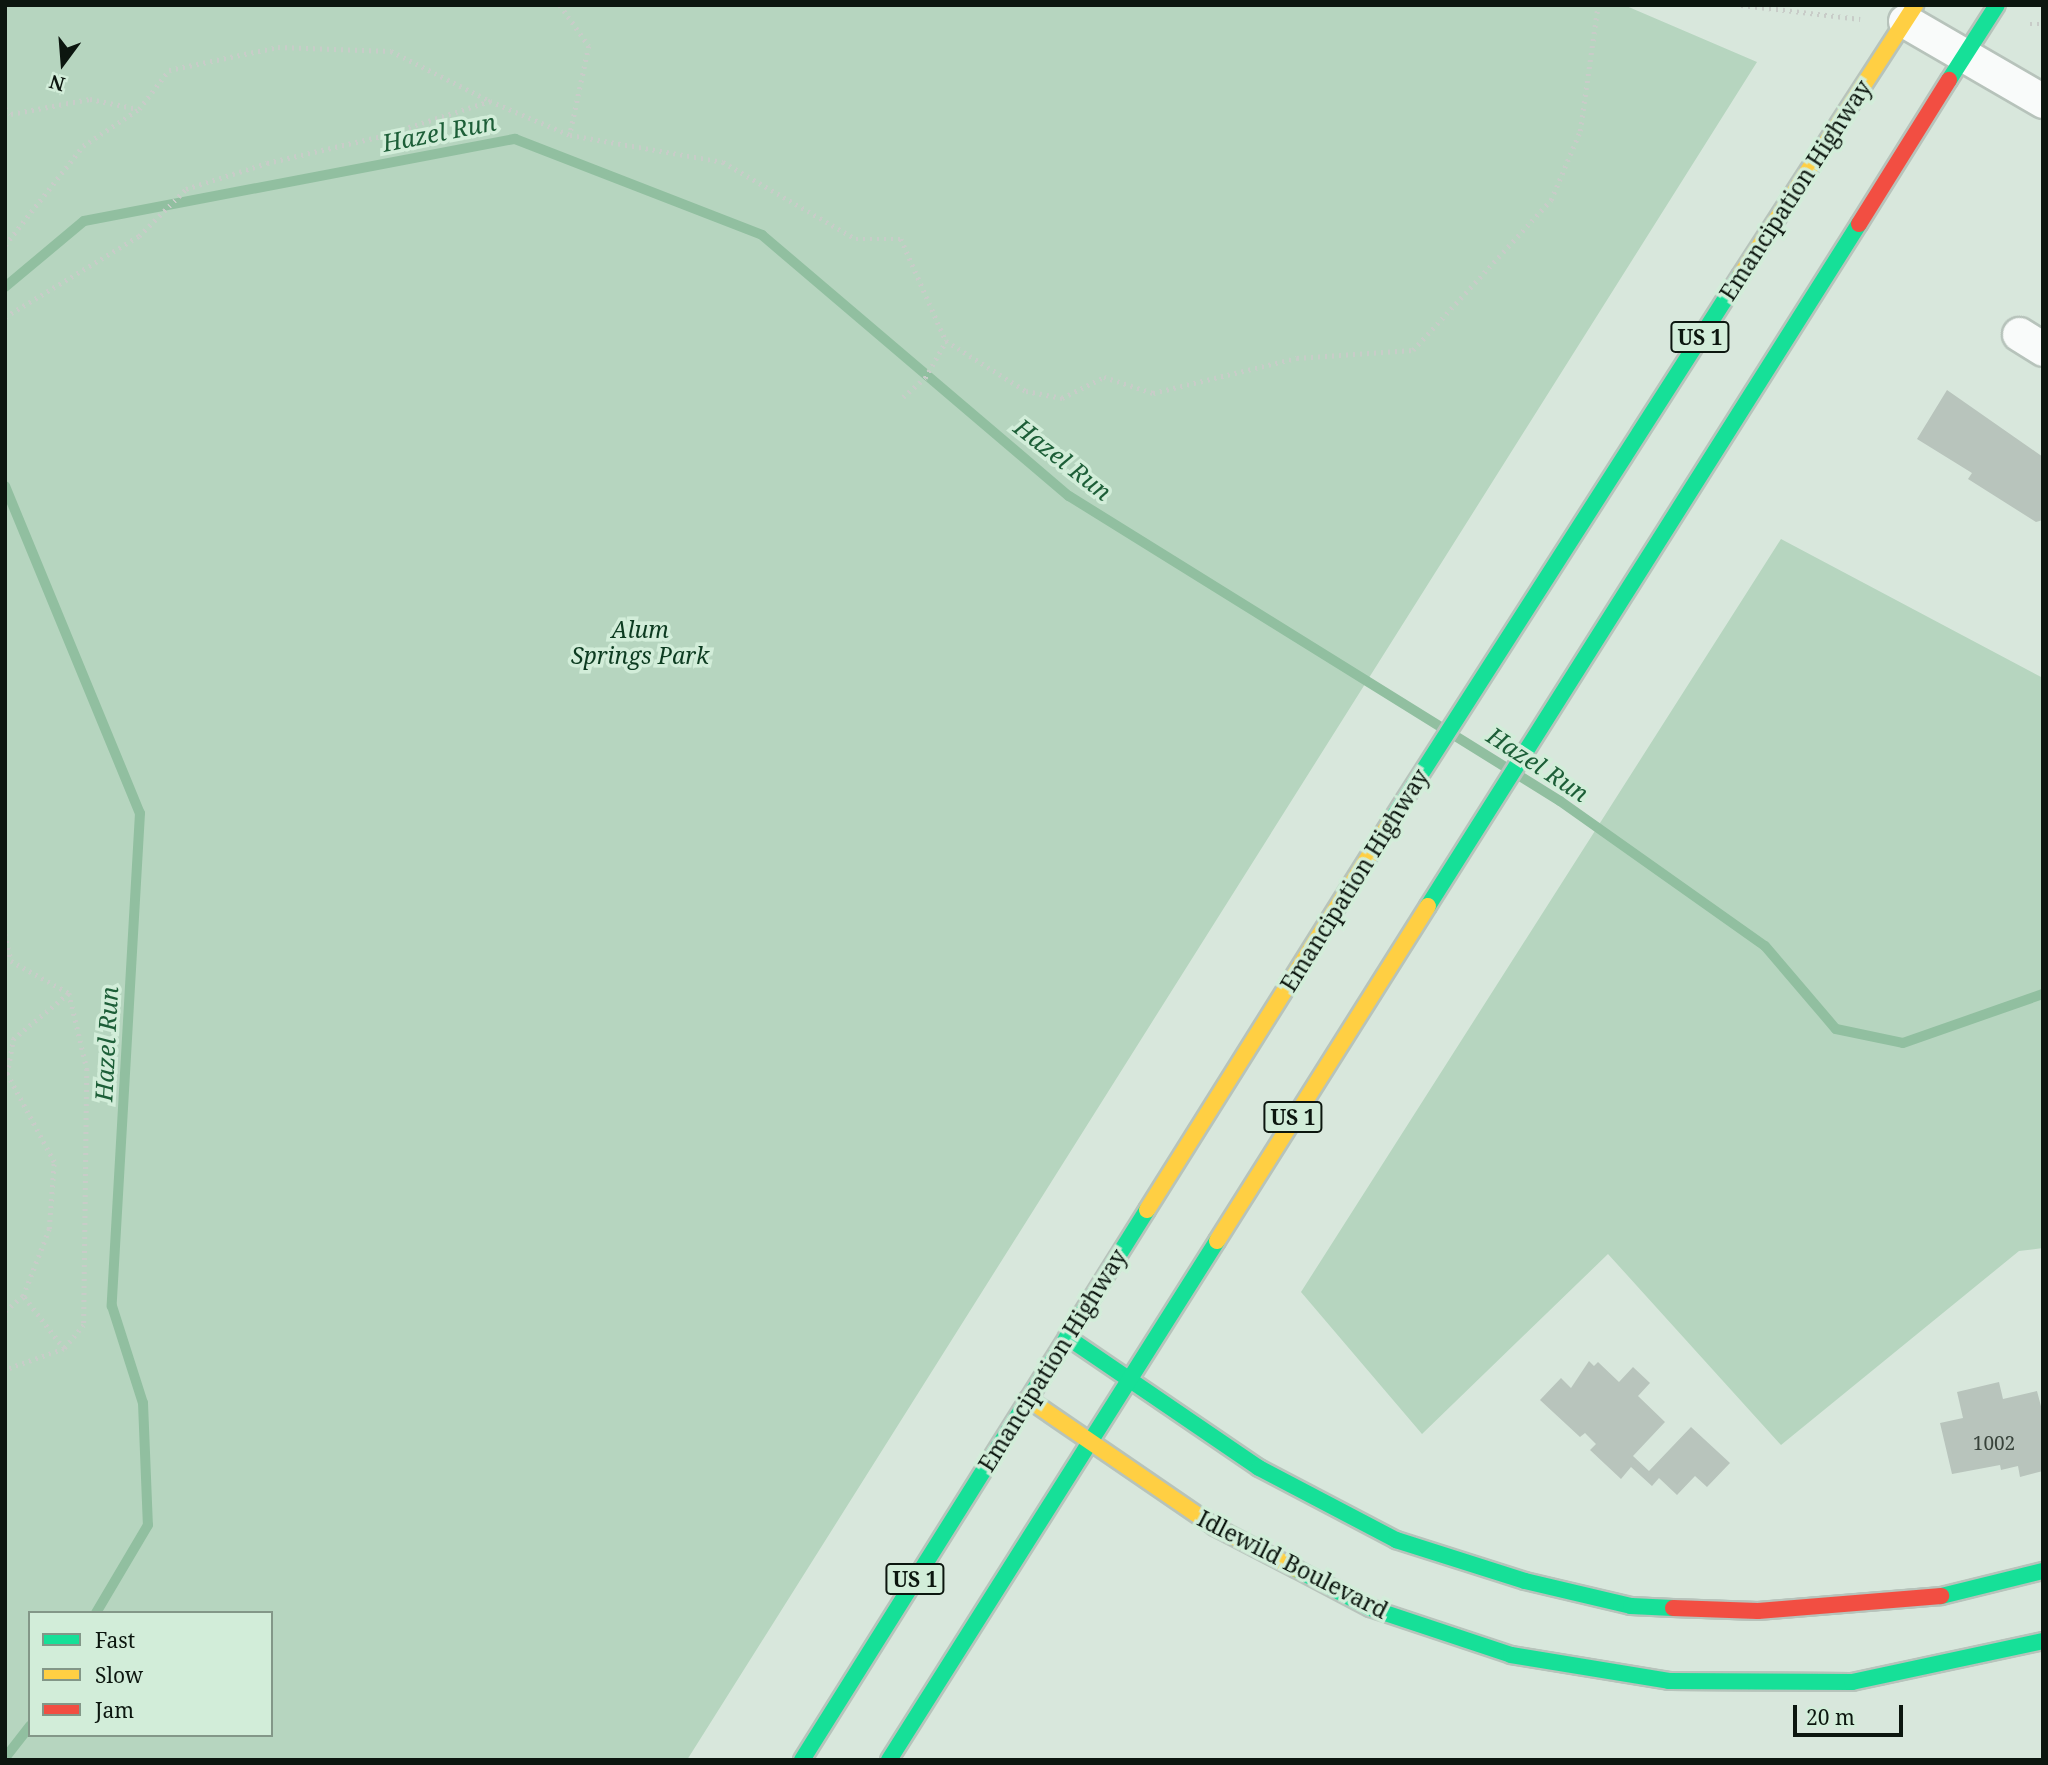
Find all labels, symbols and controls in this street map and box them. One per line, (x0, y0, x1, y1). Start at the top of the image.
north arrow (28, 28, 98, 98)
text: N (46, 69, 68, 98)
street label: Emancipation Highway (1713, 75, 1877, 305)
water label: Hazel Run (380, 107, 498, 157)
road number: US 1 (1670, 320, 1730, 354)
water label: Hazel Run (1009, 412, 1117, 506)
park label: Alum Springs Park (571, 615, 709, 669)
water label: Hazel Run (1482, 721, 1594, 807)
street label: Emancipation Highway (1274, 764, 1434, 996)
water label: Hazel Run (89, 986, 123, 1102)
road number: US 1 (1263, 1100, 1323, 1134)
street label: Emancipation Highway (972, 1244, 1132, 1476)
house number: 1002 (1973, 1433, 2015, 1455)
street label: Idlewild Boulevard (1193, 1504, 1393, 1624)
road number: US 1 (885, 1562, 945, 1596)
legend (28, 1611, 273, 1737)
text: Fast (95, 1626, 135, 1654)
text: Slow (95, 1661, 143, 1689)
scale bar (1796, 1692, 1906, 1736)
text: Jam (95, 1696, 134, 1724)
text: 20 m (1806, 1703, 1855, 1731)

